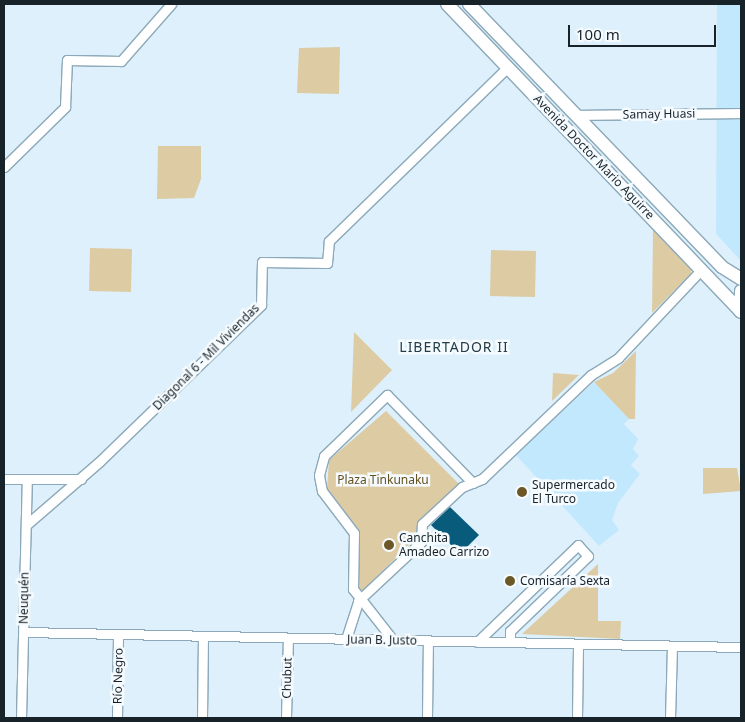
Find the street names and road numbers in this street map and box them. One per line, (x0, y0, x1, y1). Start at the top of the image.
street label: Avenida Doctor Mario Aguirre (531, 92, 657, 222)
street label: Samay Huasi (623, 106, 695, 122)
street label: Diagonal 6 - Mil Viviendas (150, 301, 262, 413)
street label: Neuquén (16, 572, 32, 624)
street label: Juan B. Justo (347, 632, 417, 648)
street label: Río Negro (110, 648, 126, 704)
street label: Chubut (279, 657, 295, 699)

